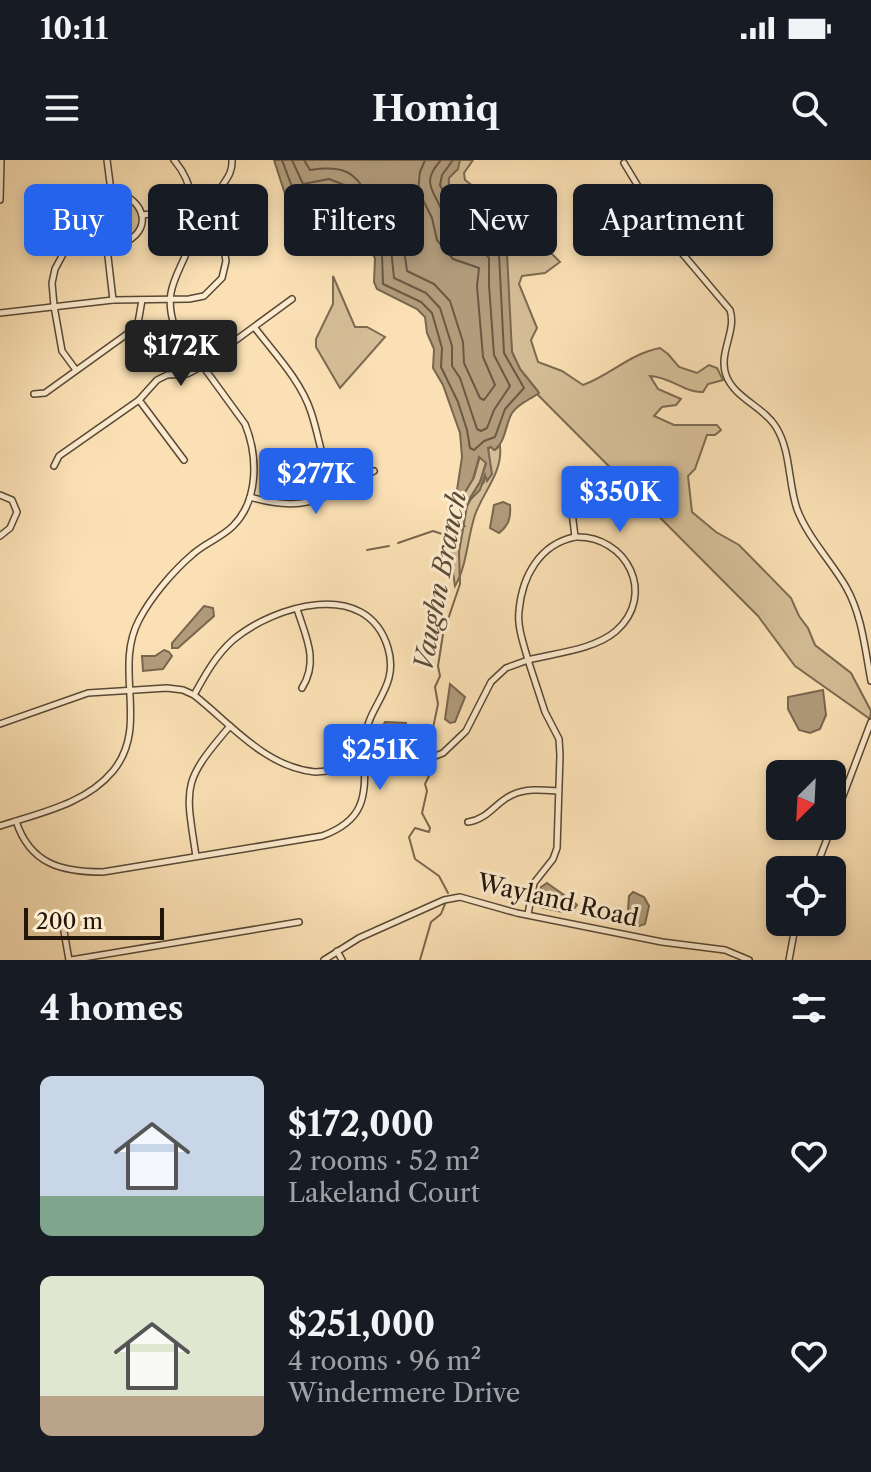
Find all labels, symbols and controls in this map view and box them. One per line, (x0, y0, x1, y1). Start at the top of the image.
text: 10:11 (40, 10, 108, 47)
icon: menu (40, 86, 84, 130)
text: Homiq (372, 86, 499, 130)
icon: search (787, 86, 831, 130)
chip: Buy (24, 184, 132, 256)
chip: Rent (148, 184, 268, 256)
chip: Filters (284, 184, 424, 256)
chip: New (440, 184, 557, 256)
chip: Apartment (573, 184, 773, 256)
pin: $172K (125, 320, 237, 388)
text: $172K (143, 330, 219, 362)
pin: $277K (260, 448, 372, 516)
text: $277K (277, 458, 355, 490)
pin: $350K (564, 466, 676, 534)
text: $350K (580, 476, 660, 508)
water label: Vaughn Branch (407, 488, 473, 674)
pin: $251K (324, 724, 436, 792)
text: $251K (342, 734, 418, 766)
north arrow (766, 760, 846, 840)
map controls (766, 760, 846, 936)
button: locate (766, 856, 846, 936)
street label: Wayland Road (474, 867, 642, 933)
scale bar (24, 904, 164, 940)
text: 200 m (36, 908, 103, 935)
icon: filters (787, 986, 831, 1030)
text: 4 homes (40, 987, 184, 1029)
text: $172,000 (288, 1103, 434, 1145)
icon: home (104, 1108, 200, 1204)
icon: heart (787, 1134, 831, 1178)
text: 2 rooms · 52 m² (288, 1145, 480, 1177)
text: Lakeland Court (288, 1177, 480, 1209)
text: $251,000 (288, 1303, 435, 1345)
icon: home (104, 1308, 200, 1404)
icon: heart (787, 1334, 831, 1378)
text: 4 rooms · 96 m² (288, 1345, 481, 1377)
text: Windermere Drive (288, 1377, 520, 1409)

